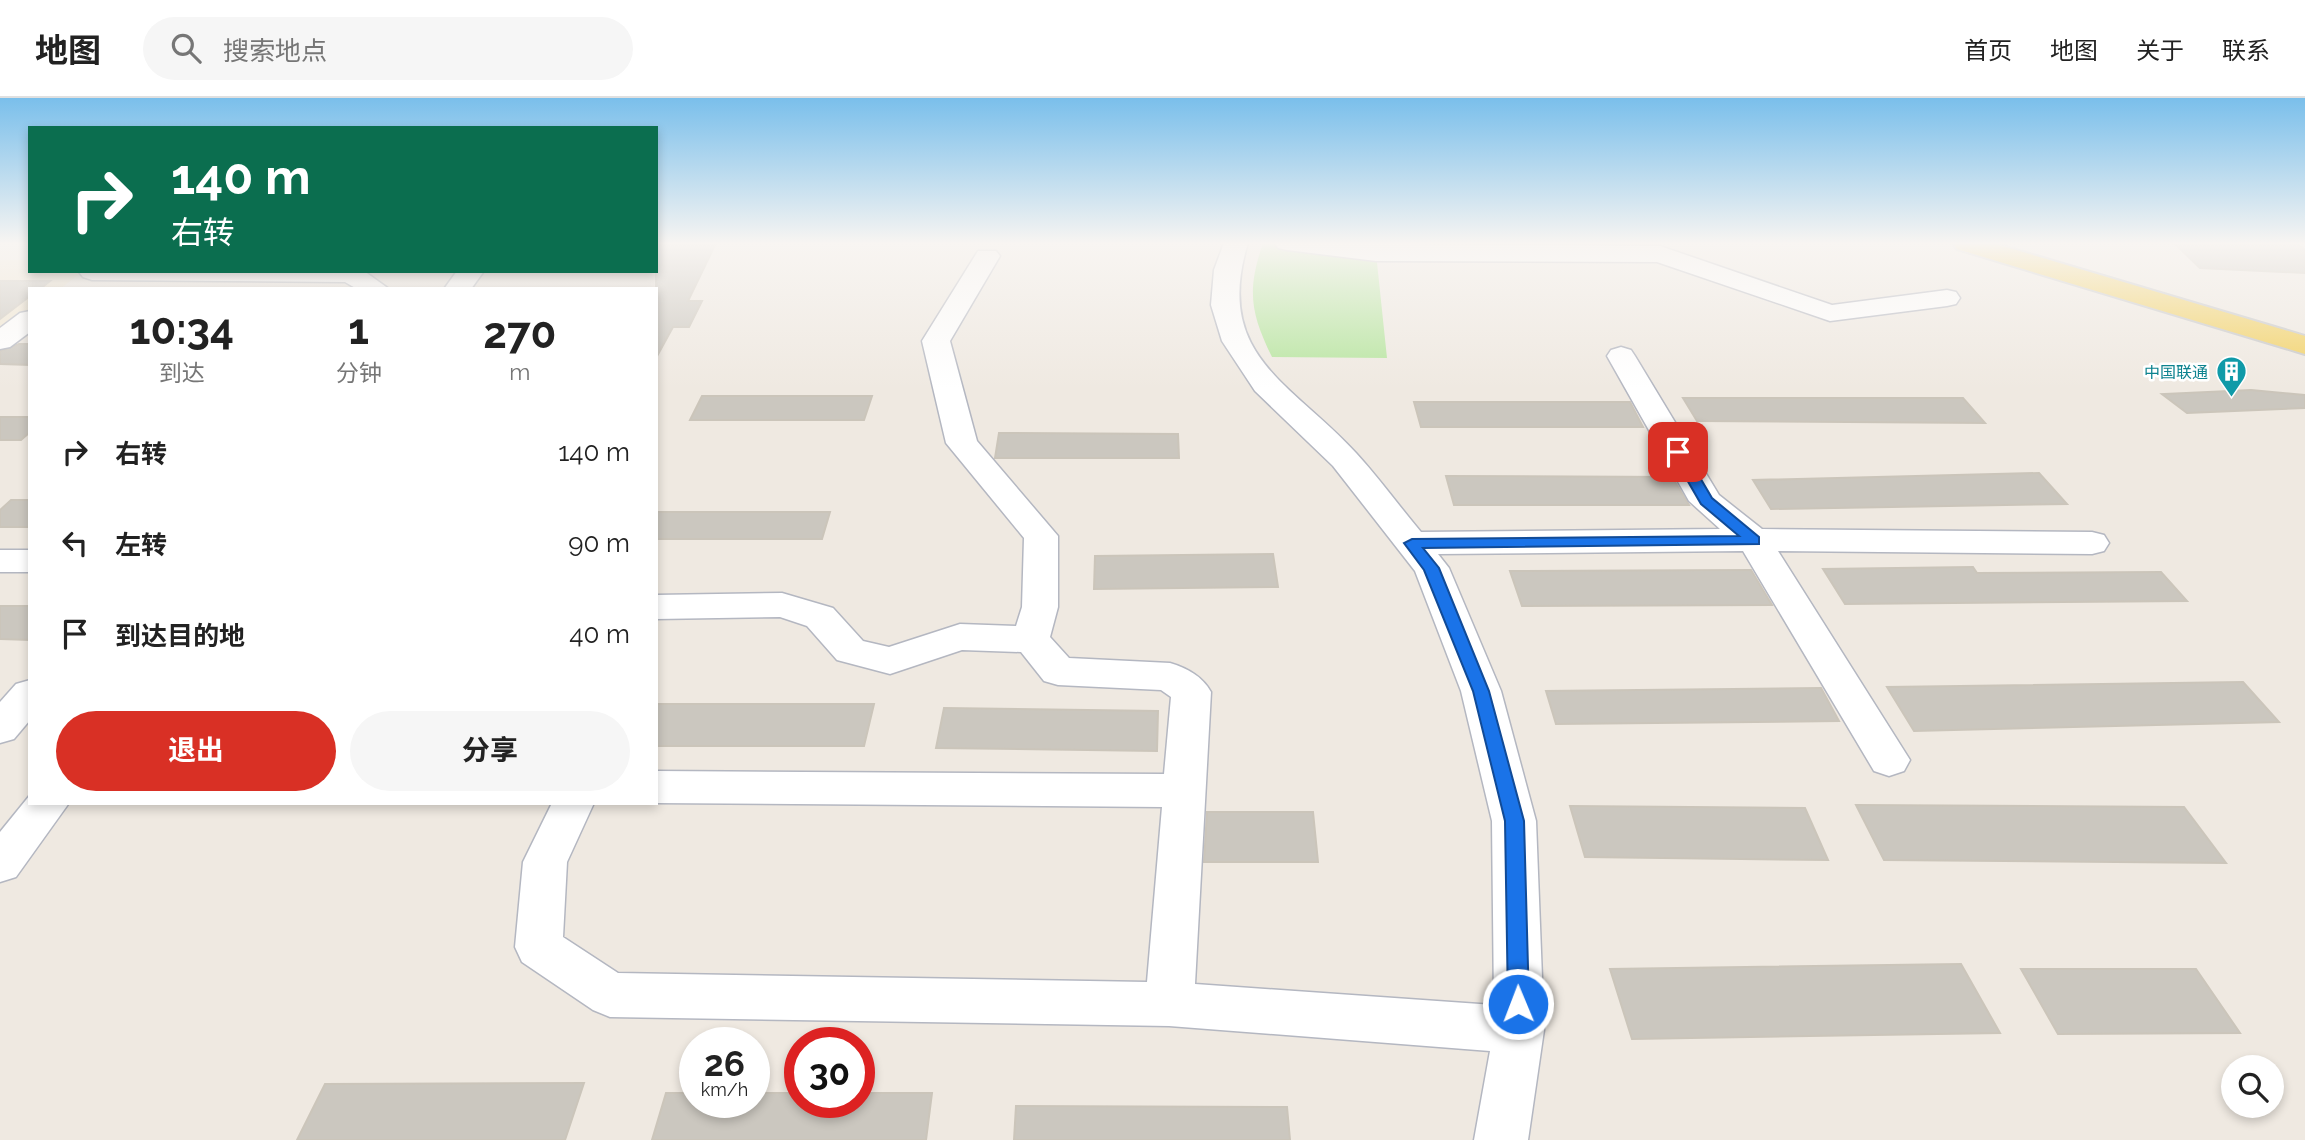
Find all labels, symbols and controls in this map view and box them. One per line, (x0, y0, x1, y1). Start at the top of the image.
search box (143, 17, 633, 80)
icon: search (167, 29, 205, 67)
text: 地图 (35, 31, 101, 70)
text: 搜索地点 (223, 36, 327, 66)
text: 首页 (1964, 36, 2012, 65)
text: 地图 (2050, 36, 2098, 65)
text: 关于 (2136, 36, 2184, 65)
text: 联系 (2222, 36, 2270, 65)
text: 140 m (171, 148, 311, 205)
icon: right (56, 154, 147, 245)
text: 右转 (171, 214, 235, 251)
text: 10:34 (130, 305, 234, 354)
text: 1 (348, 305, 369, 354)
text: 270 (483, 309, 556, 358)
building icon: 中国联通 (2214, 355, 2248, 399)
text: m (509, 358, 530, 385)
text: 到达 (159, 359, 205, 386)
text: 分钟 (336, 359, 382, 386)
place label: 中国联通 (2144, 363, 2208, 382)
pin (1648, 422, 1708, 482)
icon: right (56, 433, 94, 471)
icon: arrive (1659, 433, 1697, 471)
text: 140 m (558, 437, 630, 467)
text: 右转 (115, 439, 167, 469)
icon: left (56, 524, 94, 562)
text: 90 m (568, 528, 630, 558)
text: 左转 (115, 530, 167, 560)
icon: arrive (56, 615, 94, 653)
text: 40 m (569, 619, 630, 649)
text: 到达目的地 (115, 621, 245, 651)
button: 退出 (56, 711, 336, 791)
button: 分享 (350, 711, 630, 791)
position arrow (1481, 967, 1555, 1041)
speed limit sign: 30 (784, 1027, 875, 1118)
text: 26 (704, 1043, 745, 1084)
map controls (2221, 1055, 2284, 1118)
button: search (2221, 1055, 2284, 1118)
text: km/h (701, 1079, 748, 1100)

